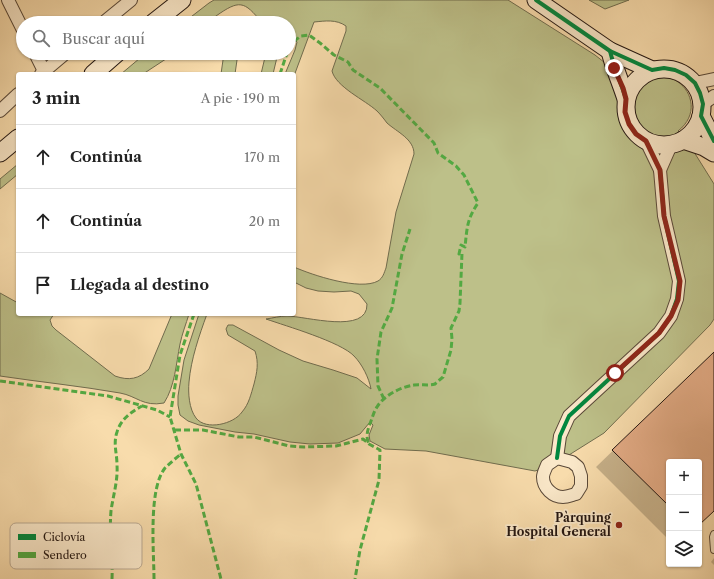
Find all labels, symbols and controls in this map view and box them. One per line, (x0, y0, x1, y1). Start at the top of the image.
search box (16, 16, 296, 60)
icon: search (30, 27, 52, 49)
text: Buscar aquí (62, 29, 145, 48)
route end (605, 59, 623, 77)
text: 3 min (32, 88, 81, 108)
text: A pie · 190 m (201, 90, 280, 106)
icon: ahead (32, 146, 54, 168)
text: Continúa (70, 147, 142, 166)
text: 170 m (244, 149, 280, 165)
icon: ahead (32, 210, 54, 232)
text: Continúa (70, 211, 142, 230)
text: 20 m (249, 213, 280, 229)
icon: arrive (32, 274, 54, 296)
text: Llegada al destino (70, 275, 209, 294)
route start (606, 364, 624, 382)
map controls (666, 459, 702, 567)
button: + (666, 459, 702, 495)
button: − (666, 495, 702, 531)
place label: Pàrquing Hospital General (506, 510, 612, 539)
marker: Pàrquing Hospital General (614, 520, 624, 530)
legend (10, 523, 142, 569)
text: Ciclovía (43, 530, 86, 544)
button: layers (666, 531, 702, 567)
text: Sendero (43, 548, 87, 562)

